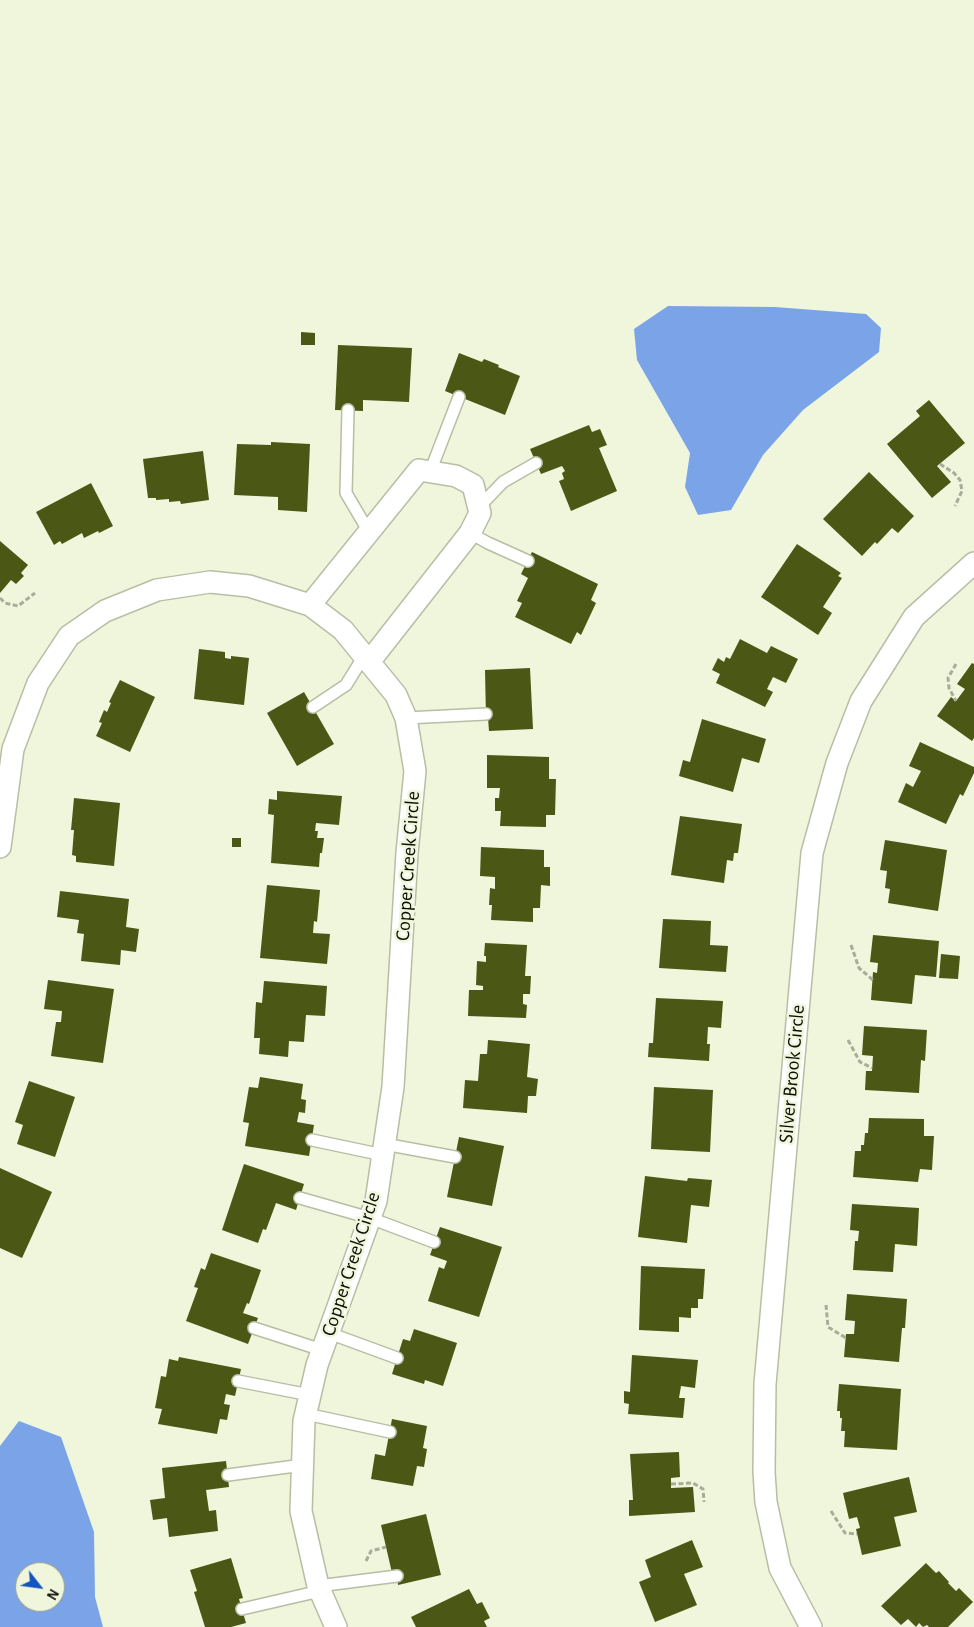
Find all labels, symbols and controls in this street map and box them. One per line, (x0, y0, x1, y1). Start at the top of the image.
street label: Copper Creek Circle (391, 790, 425, 942)
street label: Silver Brook Circle (774, 1004, 810, 1144)
street label: Copper Creek Circle (316, 1189, 386, 1339)
north arrow (15, 1562, 65, 1612)
text: N (44, 1586, 61, 1602)

